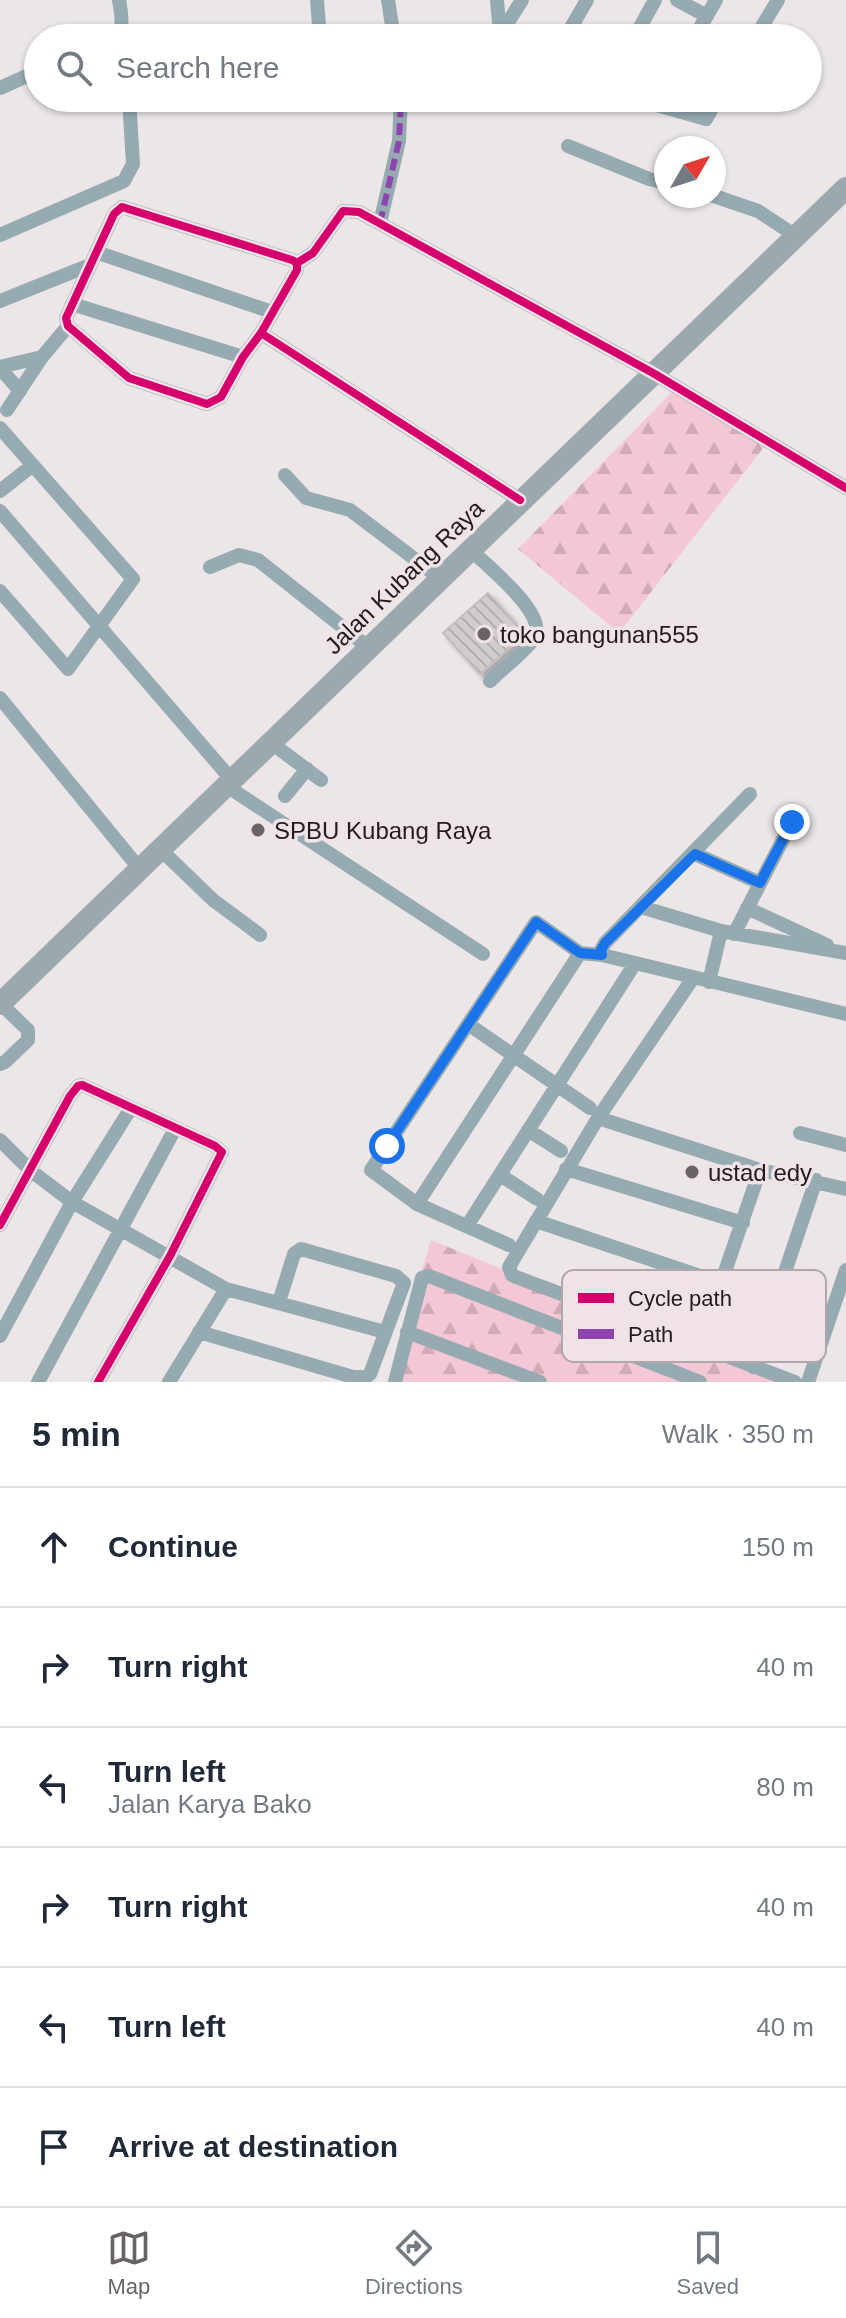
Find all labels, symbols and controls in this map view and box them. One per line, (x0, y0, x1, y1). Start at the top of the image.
search box (24, 24, 822, 112)
icon: search (52, 46, 96, 90)
text: Search here (116, 51, 279, 84)
north arrow (654, 136, 726, 208)
street label: Jalan Kubang Raya (319, 494, 489, 659)
place label: toko bangunan555 (500, 621, 699, 648)
marker: toko bangunan555 (475, 625, 493, 643)
route end (774, 804, 810, 840)
place label: SPBU Kubang Raya (274, 817, 492, 844)
marker: SPBU Kubang Raya (249, 821, 267, 839)
route start (369, 1128, 405, 1164)
place label: ustad edy (708, 1159, 812, 1186)
marker: ustad edy (683, 1163, 701, 1181)
legend (562, 1270, 826, 1362)
text: Cycle path (628, 1286, 732, 1311)
text: Path (628, 1322, 673, 1347)
text: 5 min (32, 1415, 121, 1453)
text: Walk · 350 m (662, 1419, 814, 1449)
icon: ahead (32, 1525, 76, 1569)
text: Continue (108, 1530, 238, 1563)
text: 150 m (742, 1532, 814, 1562)
icon: right (32, 1645, 76, 1689)
text: Turn right (108, 1650, 247, 1683)
text: 40 m (756, 1652, 814, 1682)
text: Turn left (108, 1755, 226, 1788)
icon: left (32, 1765, 76, 1809)
text: 80 m (756, 1772, 814, 1802)
text: Jalan Karya Bako (108, 1789, 312, 1819)
icon: right (32, 1885, 76, 1929)
text: Turn right (108, 1890, 247, 1923)
text: 40 m (756, 1892, 814, 1922)
icon: left (32, 2005, 76, 2049)
text: Turn left (108, 2010, 226, 2043)
text: 40 m (756, 2012, 814, 2042)
icon: arrive (32, 2125, 76, 2169)
text: Arrive at destination (108, 2130, 398, 2163)
tab: Map (107, 2226, 151, 2300)
tab: Directions (365, 2226, 463, 2300)
tab: Saved (677, 2226, 739, 2300)

